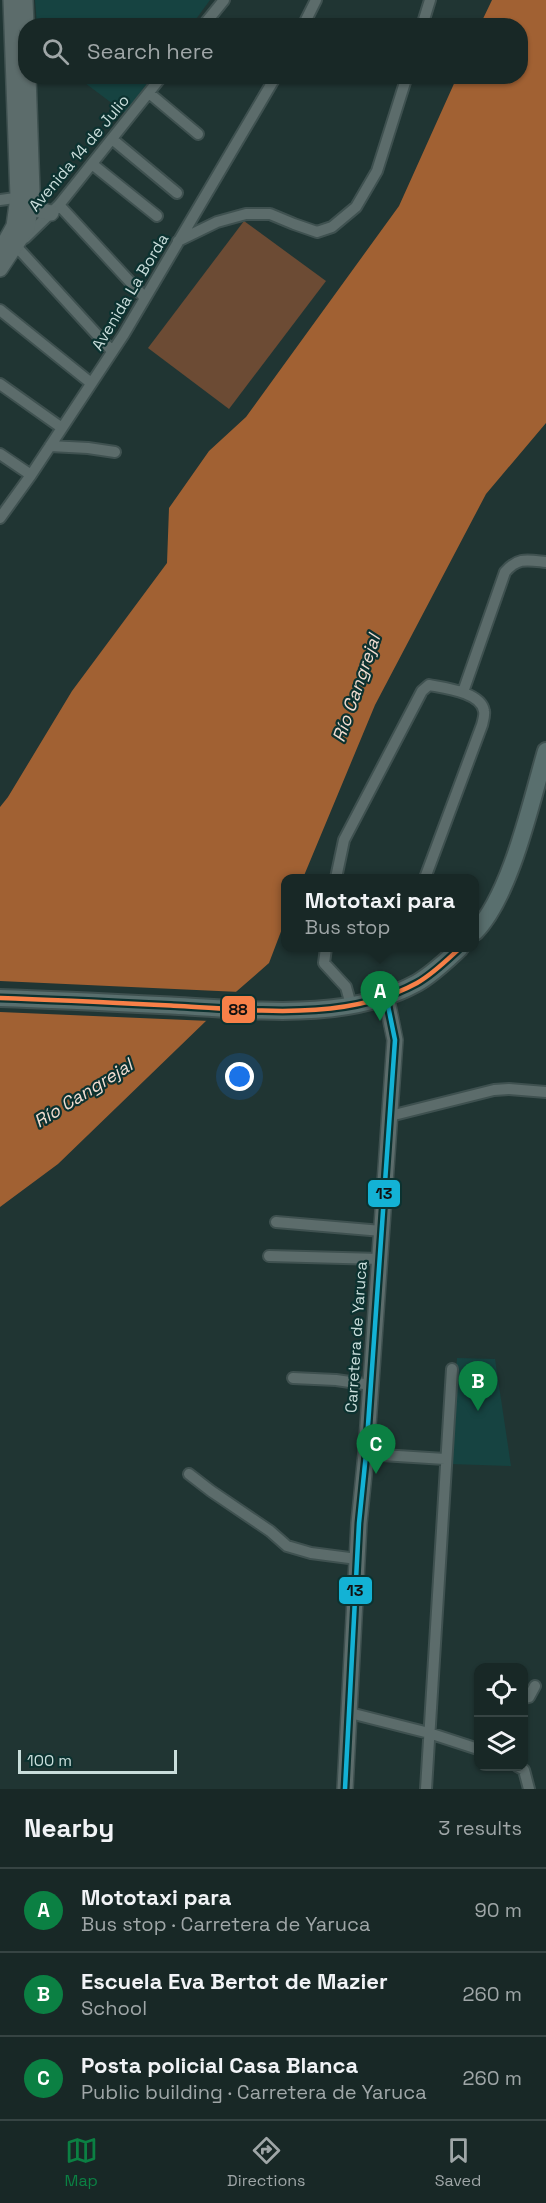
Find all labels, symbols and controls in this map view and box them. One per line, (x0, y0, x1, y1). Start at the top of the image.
search box (18, 18, 528, 84)
icon: search (39, 35, 72, 68)
text: Search here (87, 37, 214, 65)
street label: Avenida 14 de Julio (24, 90, 134, 216)
street label: Avenida La Borda (87, 230, 173, 354)
water label: Río Cangrejal (327, 629, 386, 745)
popup (281, 874, 479, 952)
text: Mototaxi para (305, 886, 455, 914)
text: Bus stop (305, 914, 390, 940)
pin: A (360, 972, 400, 1021)
line badge: 88 (221, 995, 256, 1024)
text: 88 (228, 999, 248, 1020)
water label: Río Cangrejal (29, 1052, 139, 1133)
your location (225, 1062, 254, 1091)
line badge: 13 (367, 1179, 401, 1208)
text: 13 (376, 1183, 393, 1204)
street label: Carretera de Yaruca (340, 1260, 372, 1414)
pin: B (458, 1362, 498, 1411)
pin: C (356, 1424, 395, 1474)
line badge: 13 (338, 1576, 373, 1605)
text: 13 (347, 1580, 364, 1601)
map controls (474, 1663, 528, 1771)
button: locate (474, 1663, 528, 1717)
button: layers (474, 1717, 528, 1771)
scale bar (18, 1747, 177, 1774)
text: 100 m (27, 1750, 72, 1771)
text: Nearby (24, 1811, 114, 1845)
text: 3 results (438, 1815, 522, 1841)
text: Mototaxi para (81, 1883, 231, 1911)
text: A (37, 1897, 50, 1923)
text: 90 m (475, 1897, 522, 1923)
text: Bus stop · Carretera de Yaruca (81, 1911, 371, 1937)
text: Escuela Eva Bertot de Mazier (81, 1967, 388, 1995)
text: B (37, 1981, 50, 2007)
text: 260 m (463, 1981, 522, 2007)
text: School (81, 1995, 147, 2021)
text: Posta policial Casa Blanca (81, 2051, 358, 2079)
text: C (37, 2065, 50, 2091)
text: 260 m (463, 2065, 522, 2091)
text: Public building · Carretera de Yaruca (81, 2079, 427, 2105)
tab: Map (65, 2134, 98, 2191)
tab: Directions (227, 2134, 306, 2191)
tab: Saved (435, 2134, 481, 2191)

